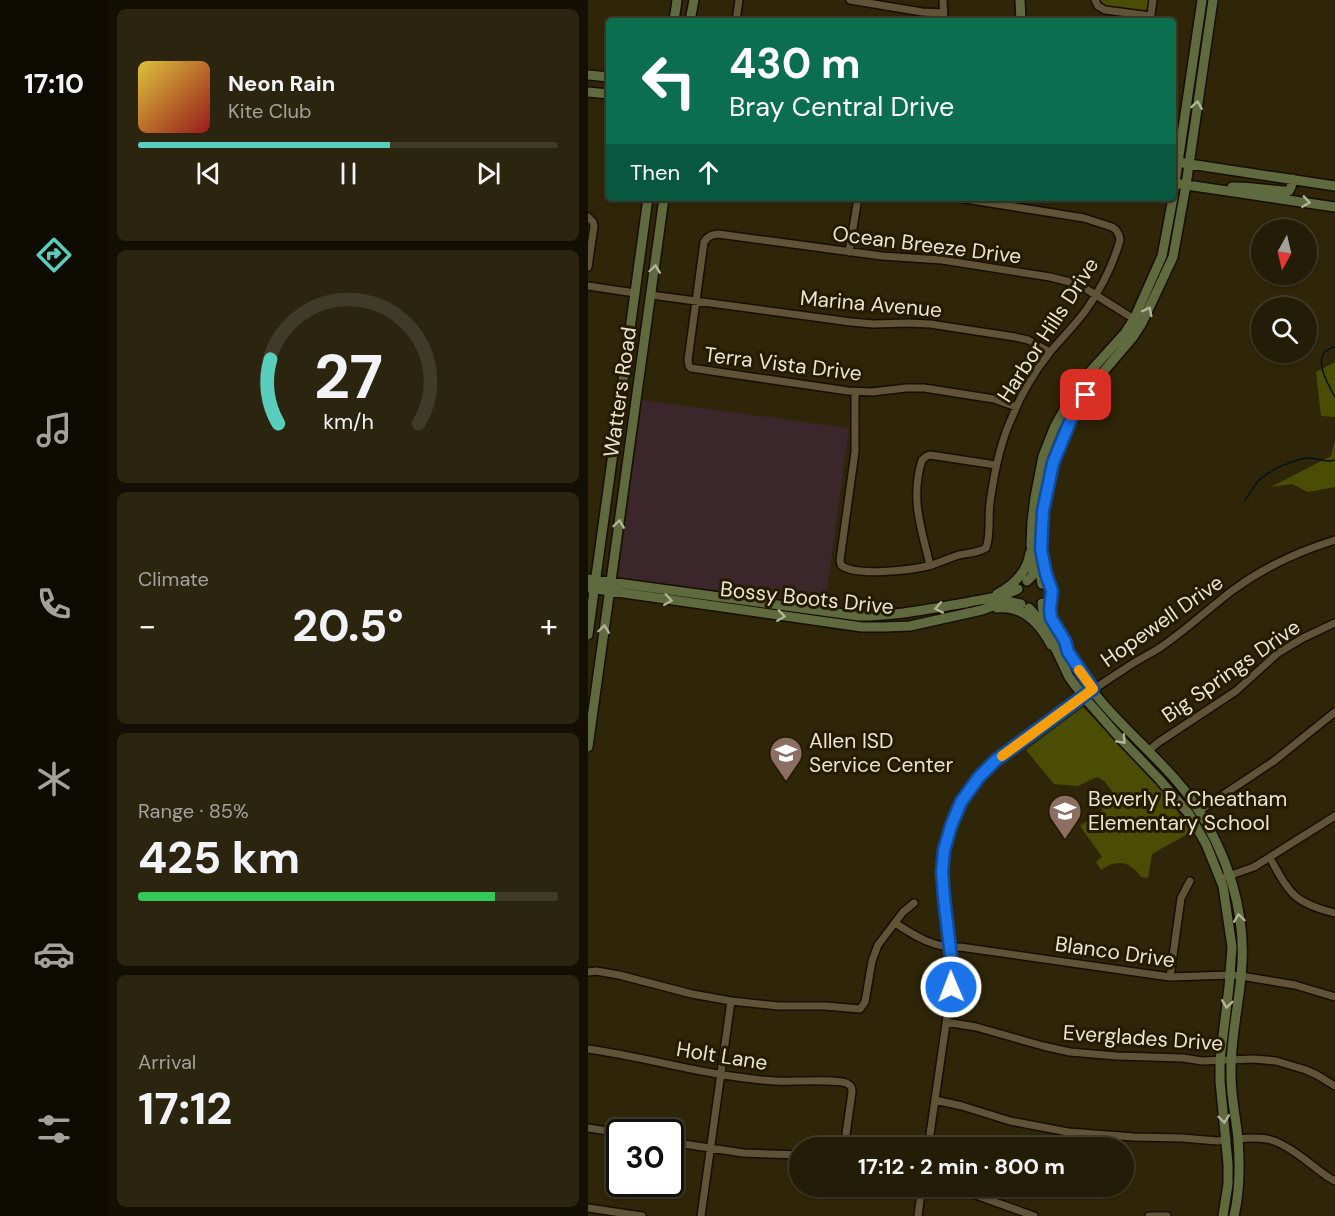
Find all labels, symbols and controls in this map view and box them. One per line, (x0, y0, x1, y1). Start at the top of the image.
text: 430 m (729, 36, 861, 91)
icon: left (630, 42, 708, 120)
text: 17:10 (24, 66, 84, 101)
text: Neon Rain (228, 69, 335, 98)
text: Bray Central Drive (729, 89, 954, 124)
text: Kite Club (228, 98, 312, 124)
one-way arrow (1191, 101, 1203, 110)
icon: ahead (692, 156, 725, 189)
icon: previous (192, 157, 225, 190)
icon: pause (332, 157, 365, 190)
icon: next (472, 157, 505, 190)
text: Then (630, 158, 680, 187)
one-way arrow (1301, 196, 1311, 208)
north arrow (1251, 219, 1317, 285)
map controls (1251, 219, 1317, 363)
street label: Ocean Breeze Drive (831, 220, 1023, 270)
icon: directions (33, 234, 75, 276)
street label: Harbor Hills Drive (991, 252, 1105, 408)
one-way arrow (648, 264, 660, 273)
street label: Marina Avenue (799, 284, 943, 324)
button: search (1251, 297, 1317, 363)
one-way arrow (1141, 307, 1152, 317)
street label: Watters Road (597, 325, 643, 459)
text: 27 (313, 336, 383, 417)
street label: Terra Vista Drive (703, 340, 863, 388)
pin (1060, 369, 1111, 420)
icon: arrive (1069, 378, 1102, 411)
text: km/h (323, 408, 373, 436)
icon: music (33, 409, 75, 451)
one-way arrow (613, 520, 625, 529)
text: Climate (138, 566, 209, 592)
street label: Hopewell Drive (1095, 568, 1229, 674)
street label: Bossy Boots Drive (719, 575, 895, 621)
icon: phone (33, 583, 75, 625)
one-way arrow (663, 594, 672, 606)
text: 20.5° (292, 596, 404, 655)
one-way arrow (934, 601, 944, 614)
text: − (138, 604, 156, 647)
text: + (540, 604, 558, 647)
one-way arrow (776, 609, 785, 621)
street label: Big Springs Drive (1156, 613, 1306, 729)
one-way arrow (598, 624, 610, 633)
place label: Allen ISD Service Center (809, 727, 953, 779)
one-way arrow (1115, 733, 1126, 744)
school or university icon: Allen ISD Service Center (768, 735, 804, 782)
icon: climate (33, 758, 75, 800)
place label: Beverly R. Cheatham Elementary School (1088, 785, 1287, 837)
school or university icon: Beverly R. Cheatham Elementary School (1047, 793, 1083, 840)
text: Range · 85% (138, 798, 249, 824)
text: 425 km (138, 828, 300, 887)
one-way arrow (1234, 913, 1246, 923)
street label: Blanco Drive (1053, 930, 1177, 974)
icon: car (33, 933, 75, 975)
position arrow (919, 955, 983, 1019)
one-way arrow (1221, 999, 1233, 1008)
street label: Everglades Drive (1062, 1018, 1224, 1058)
street label: Holt Lane (675, 1035, 770, 1077)
text: Arrival (138, 1049, 196, 1075)
text: 17:12 (138, 1079, 232, 1138)
icon: filters (33, 1108, 75, 1150)
one-way arrow (1217, 1114, 1230, 1123)
speed limit sign: 30 (606, 1119, 684, 1197)
text: 17:12 · 2 min · 800 m (858, 1152, 1065, 1181)

